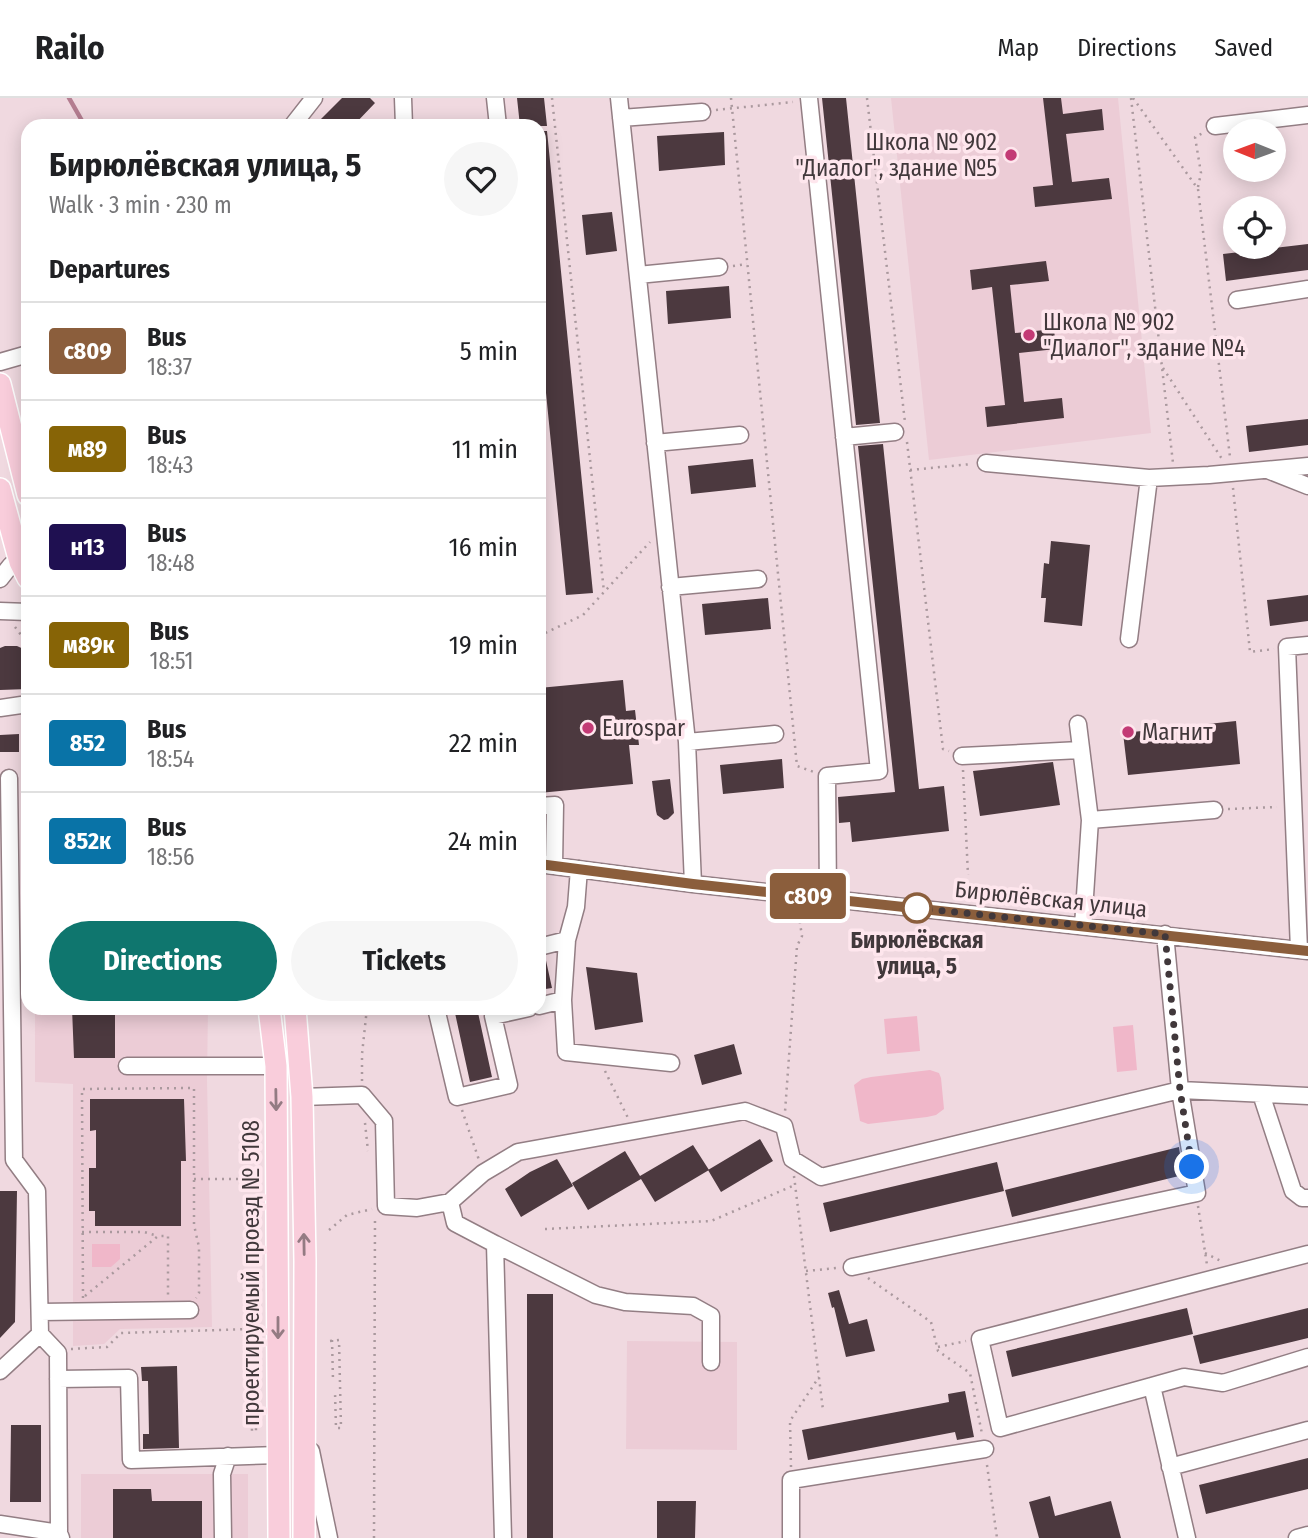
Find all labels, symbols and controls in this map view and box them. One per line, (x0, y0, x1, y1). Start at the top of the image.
text: Railo (35, 28, 105, 68)
text: Map (998, 34, 1039, 62)
text: Directions (1077, 34, 1176, 62)
text: Saved (1214, 34, 1273, 62)
north arrow (1223, 119, 1286, 182)
map controls (1223, 119, 1286, 259)
place label: Школа № 902 "Диалог", здание №5 (795, 128, 997, 182)
button: heart (444, 142, 518, 216)
text: Бирюлёвская улица, 5 (49, 145, 362, 185)
marker: Школа № 902 "Диалог", здание №5 (1003, 147, 1019, 163)
text: Walk · 3 min · 230 m (49, 191, 232, 219)
button: locate (1223, 196, 1286, 259)
text: Departures (49, 254, 170, 285)
place label: Школа № 902 "Диалог", здание №4 (1043, 308, 1245, 362)
text: Bus (147, 322, 186, 353)
marker: Школа № 902 "Диалог", здание №4 (1021, 327, 1037, 343)
text: 5 min (460, 336, 518, 367)
text: с809 (63, 337, 112, 365)
text: 18:37 (147, 353, 192, 381)
text: Bus (147, 420, 186, 451)
text: 11 min (452, 434, 518, 465)
text: м89 (68, 435, 107, 463)
text: 18:43 (147, 451, 193, 479)
text: Bus (147, 518, 186, 549)
text: 16 min (449, 532, 518, 563)
text: н13 (71, 533, 104, 561)
text: 18:48 (147, 549, 195, 577)
text: Bus (150, 616, 189, 647)
text: 19 min (449, 630, 518, 661)
text: м89к (63, 631, 115, 659)
text: 18:51 (150, 647, 193, 675)
text: Bus (147, 714, 186, 745)
place label: Eurospar (602, 714, 685, 742)
place label: Магнит (1142, 718, 1213, 746)
marker: Eurospar (580, 720, 596, 736)
marker: Магнит (1120, 724, 1136, 740)
text: 22 min (449, 728, 518, 759)
text: 852 (70, 729, 105, 757)
text: 18:54 (147, 745, 194, 773)
text: Bus (147, 812, 186, 843)
text: 24 min (448, 826, 518, 857)
text: 852к (64, 827, 111, 855)
text: 18:56 (147, 843, 194, 871)
line badge: с809 (759, 873, 857, 919)
street label: Бирюлёвская улица (953, 875, 1149, 923)
text: с809 (784, 882, 832, 910)
marker: Бирюлёвская улица, 5 (902, 893, 932, 923)
button: Directions (49, 921, 277, 1001)
button: Tickets (291, 921, 518, 1001)
place label: Бирюлёвская улица, 5 (850, 926, 984, 980)
one-way arrow (269, 1089, 283, 1112)
street label: проектируемый проезд № 5108 (237, 1120, 265, 1426)
your location (1174, 1149, 1209, 1184)
one-way arrow (298, 1233, 311, 1256)
one-way arrow (271, 1316, 285, 1339)

